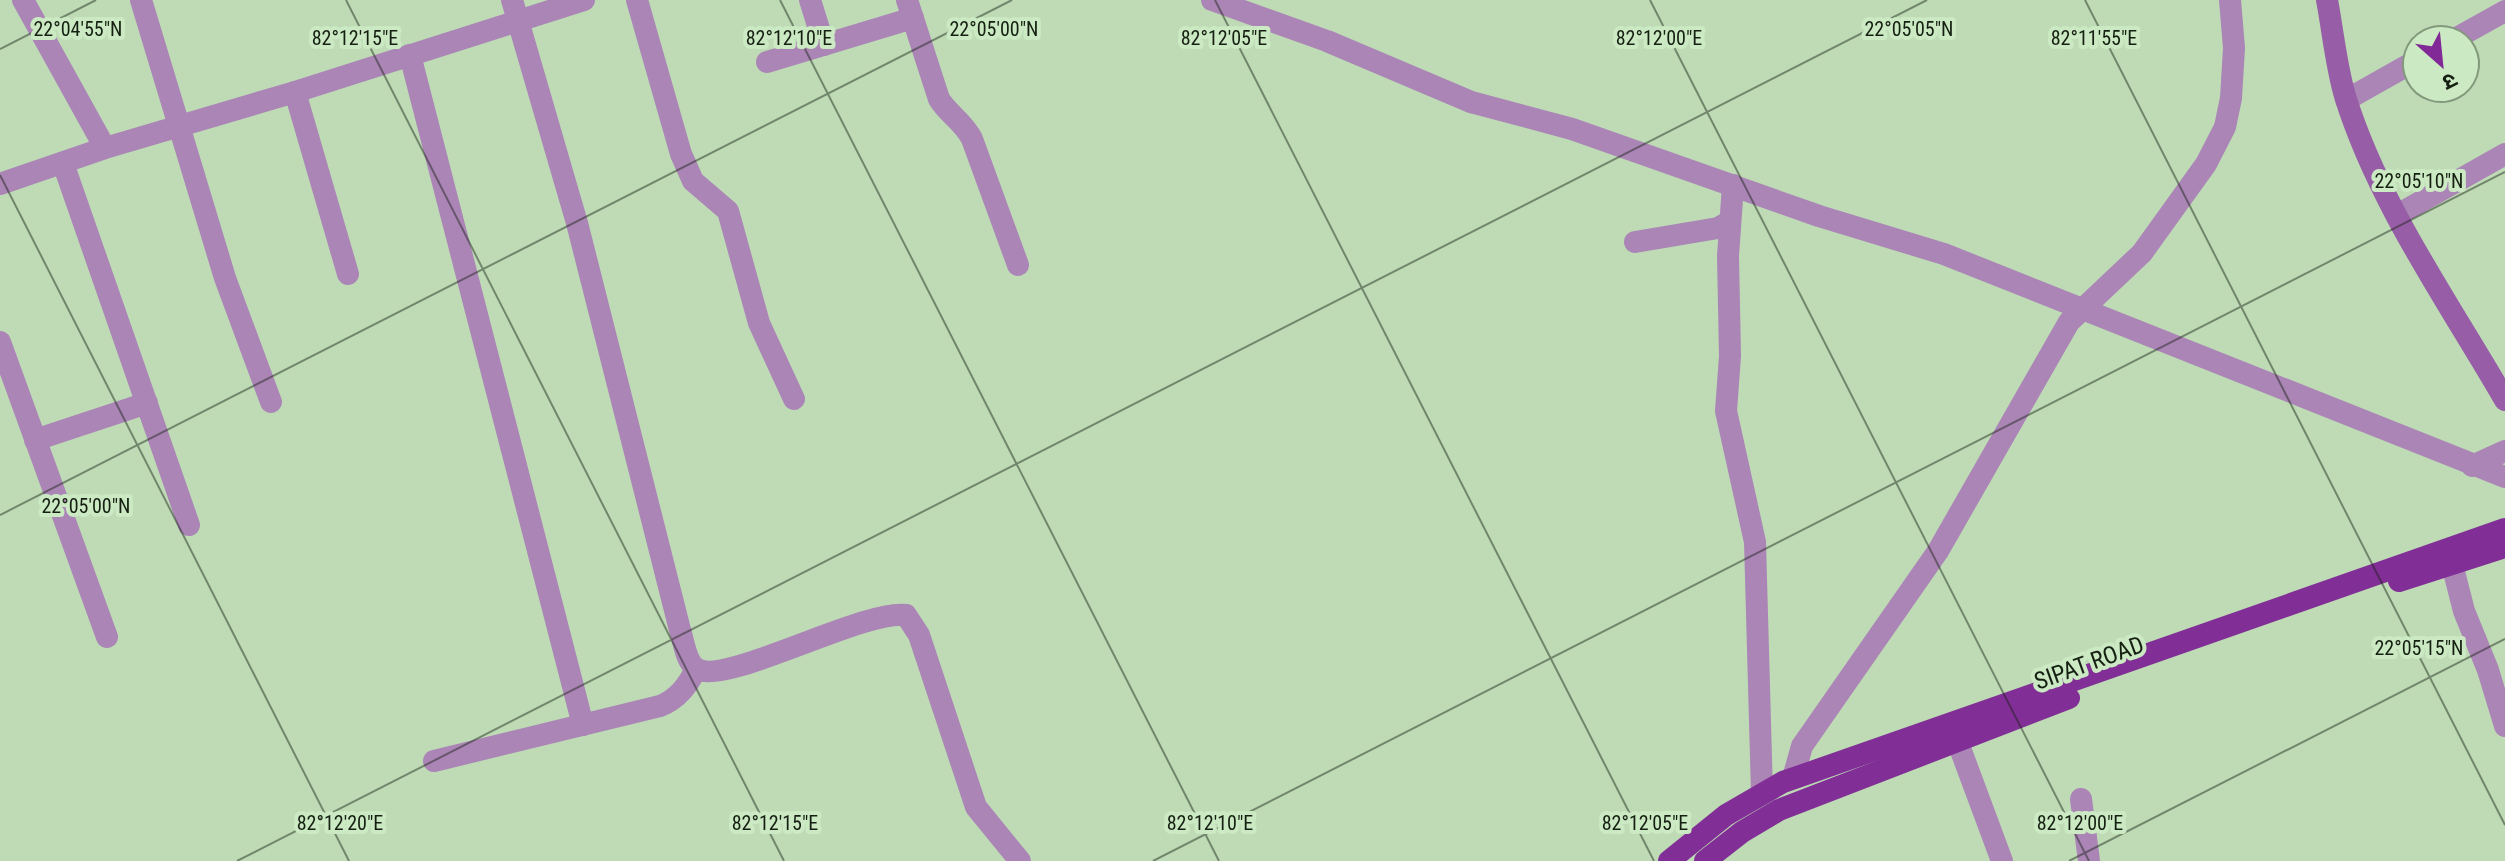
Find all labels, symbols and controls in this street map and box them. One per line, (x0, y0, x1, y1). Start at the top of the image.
text: 22°04'55"N (33, 17, 123, 41)
text: 22°05'00"N (949, 17, 1039, 41)
text: 22°05'05"N (1864, 17, 1954, 41)
north arrow (2401, 24, 2481, 104)
text: 82°12'15"E (312, 26, 398, 50)
text: 82°12'10"E (746, 26, 832, 50)
text: 82°12'05"E (1181, 26, 1267, 50)
text: 82°12'00"E (1616, 26, 1702, 50)
text: 82°11'55"E (2051, 26, 2137, 50)
text: उ (2437, 67, 2461, 96)
text: 22°05'10"N (2374, 169, 2464, 193)
text: 22°05'00"N (41, 494, 131, 518)
street label: SIPAT ROAD (2030, 630, 2148, 696)
text: 22°05'15"N (2374, 636, 2464, 660)
text: 82°12'20"E (297, 811, 383, 835)
text: 82°12'15"E (732, 811, 818, 835)
text: 82°12'10"E (1167, 811, 1253, 835)
text: 82°12'05"E (1602, 811, 1688, 835)
text: 82°12'00"E (2037, 811, 2123, 835)

